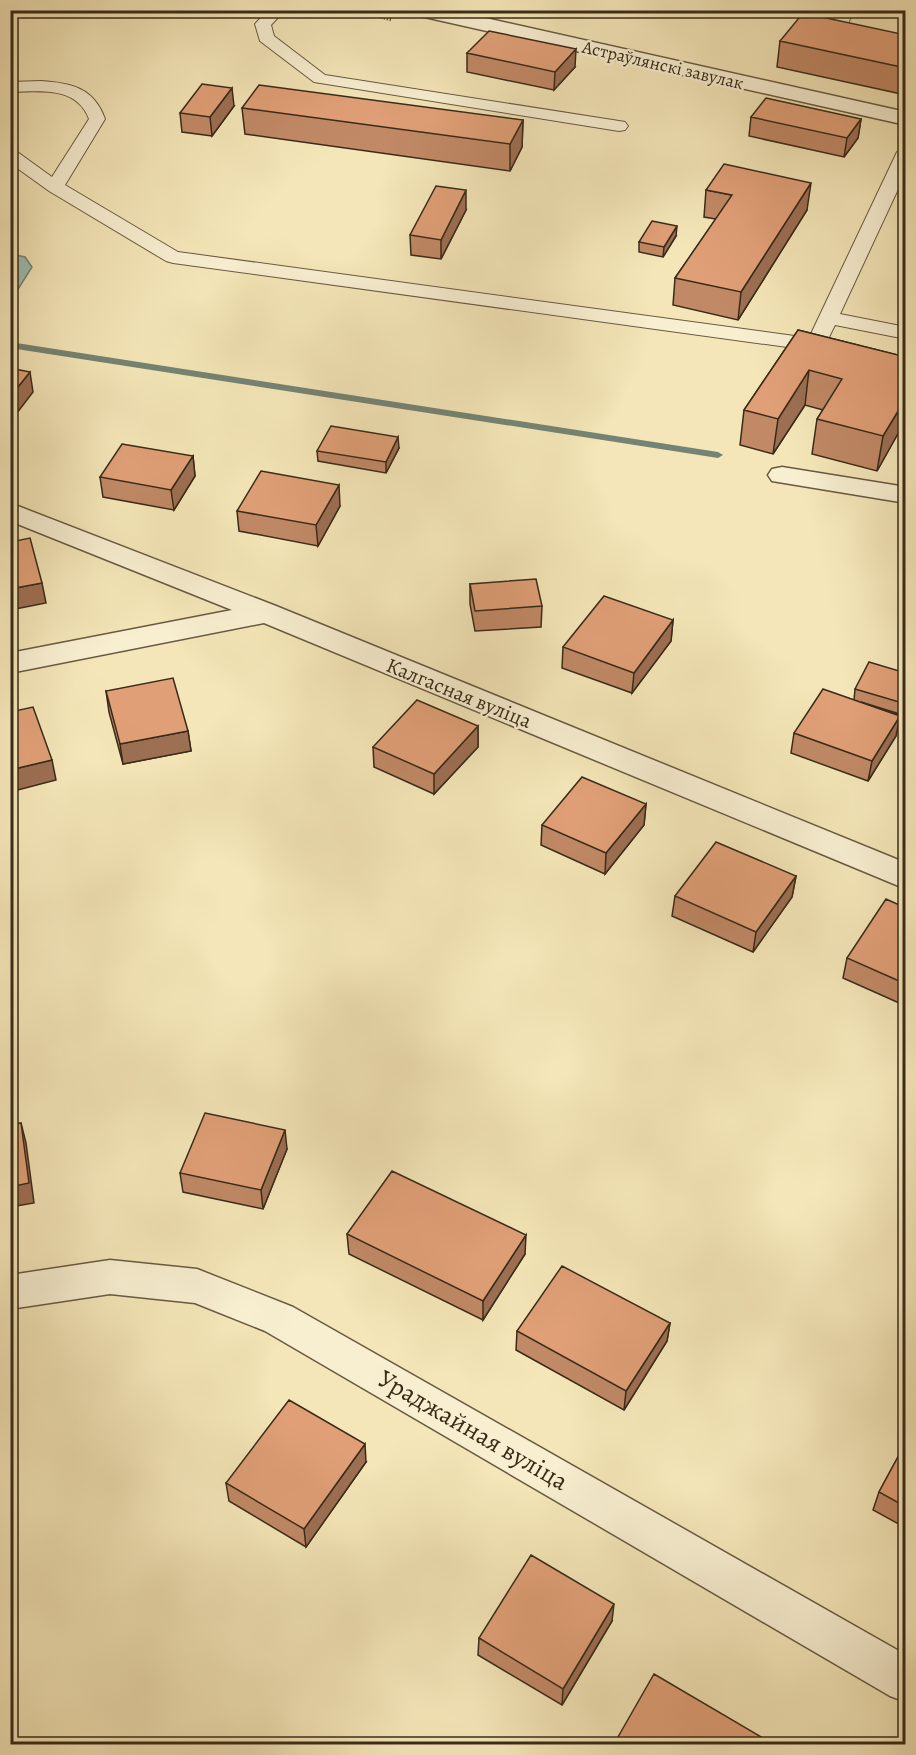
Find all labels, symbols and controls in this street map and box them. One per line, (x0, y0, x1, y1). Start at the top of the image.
street label: Астраўлянскі завулак (579, 35, 746, 95)
street label: Калгасная вуліца (382, 651, 536, 735)
street label: Ураджайная вуліца (371, 1361, 575, 1499)

